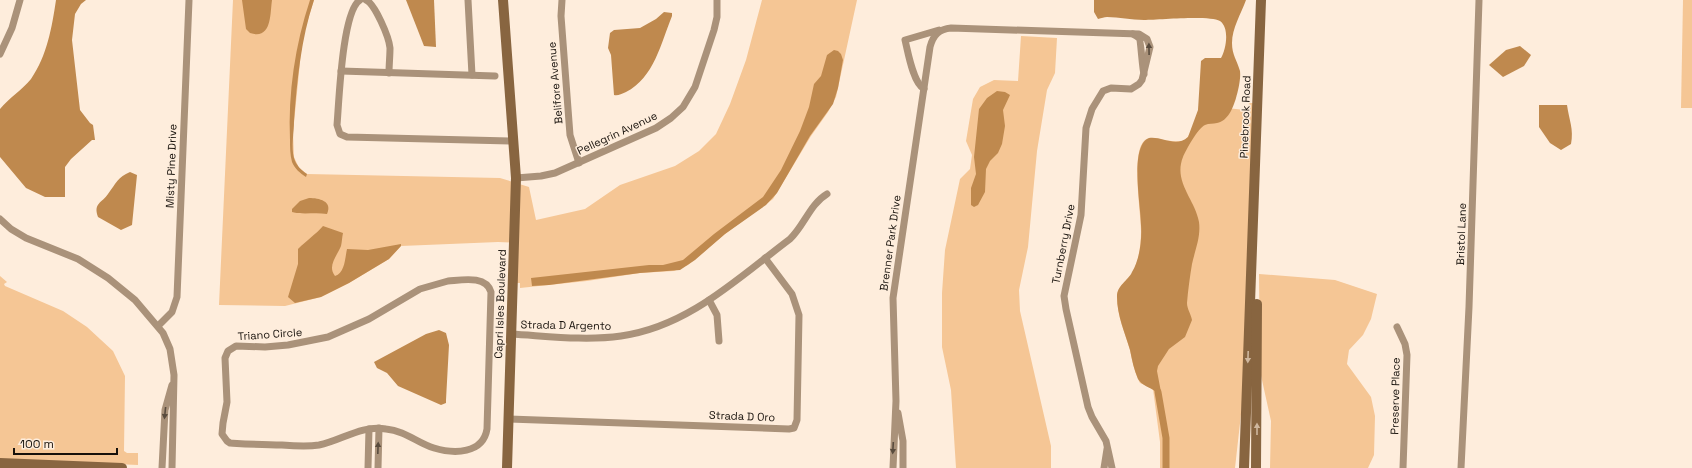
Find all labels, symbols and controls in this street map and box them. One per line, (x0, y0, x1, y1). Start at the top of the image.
street label: Belifore Avenue (544, 41, 566, 125)
one-way arrow (1146, 42, 1152, 55)
street label: Pinebrook Road (1237, 75, 1253, 159)
street label: Pellegrin Avenue (575, 108, 659, 158)
street label: Misty Pine Drive (163, 124, 179, 208)
street label: Brenner Park Drive (876, 194, 904, 292)
street label: Bristol Lane (1453, 202, 1469, 266)
street label: Turnberry Drive (1048, 203, 1078, 285)
street label: Capri Isles Boulevard (491, 249, 509, 359)
street label: Strada D Argento (520, 317, 612, 333)
street label: Triano Circle (237, 325, 303, 343)
one-way arrow (1245, 351, 1251, 364)
street label: Preserve Place (1387, 357, 1403, 435)
one-way arrow (161, 406, 168, 419)
street label: Strada D Oro (709, 408, 776, 424)
one-way arrow (1254, 422, 1260, 435)
scale bar (14, 430, 117, 456)
text: 100 m (20, 436, 54, 452)
one-way arrow (375, 442, 382, 454)
one-way arrow (890, 442, 897, 454)

